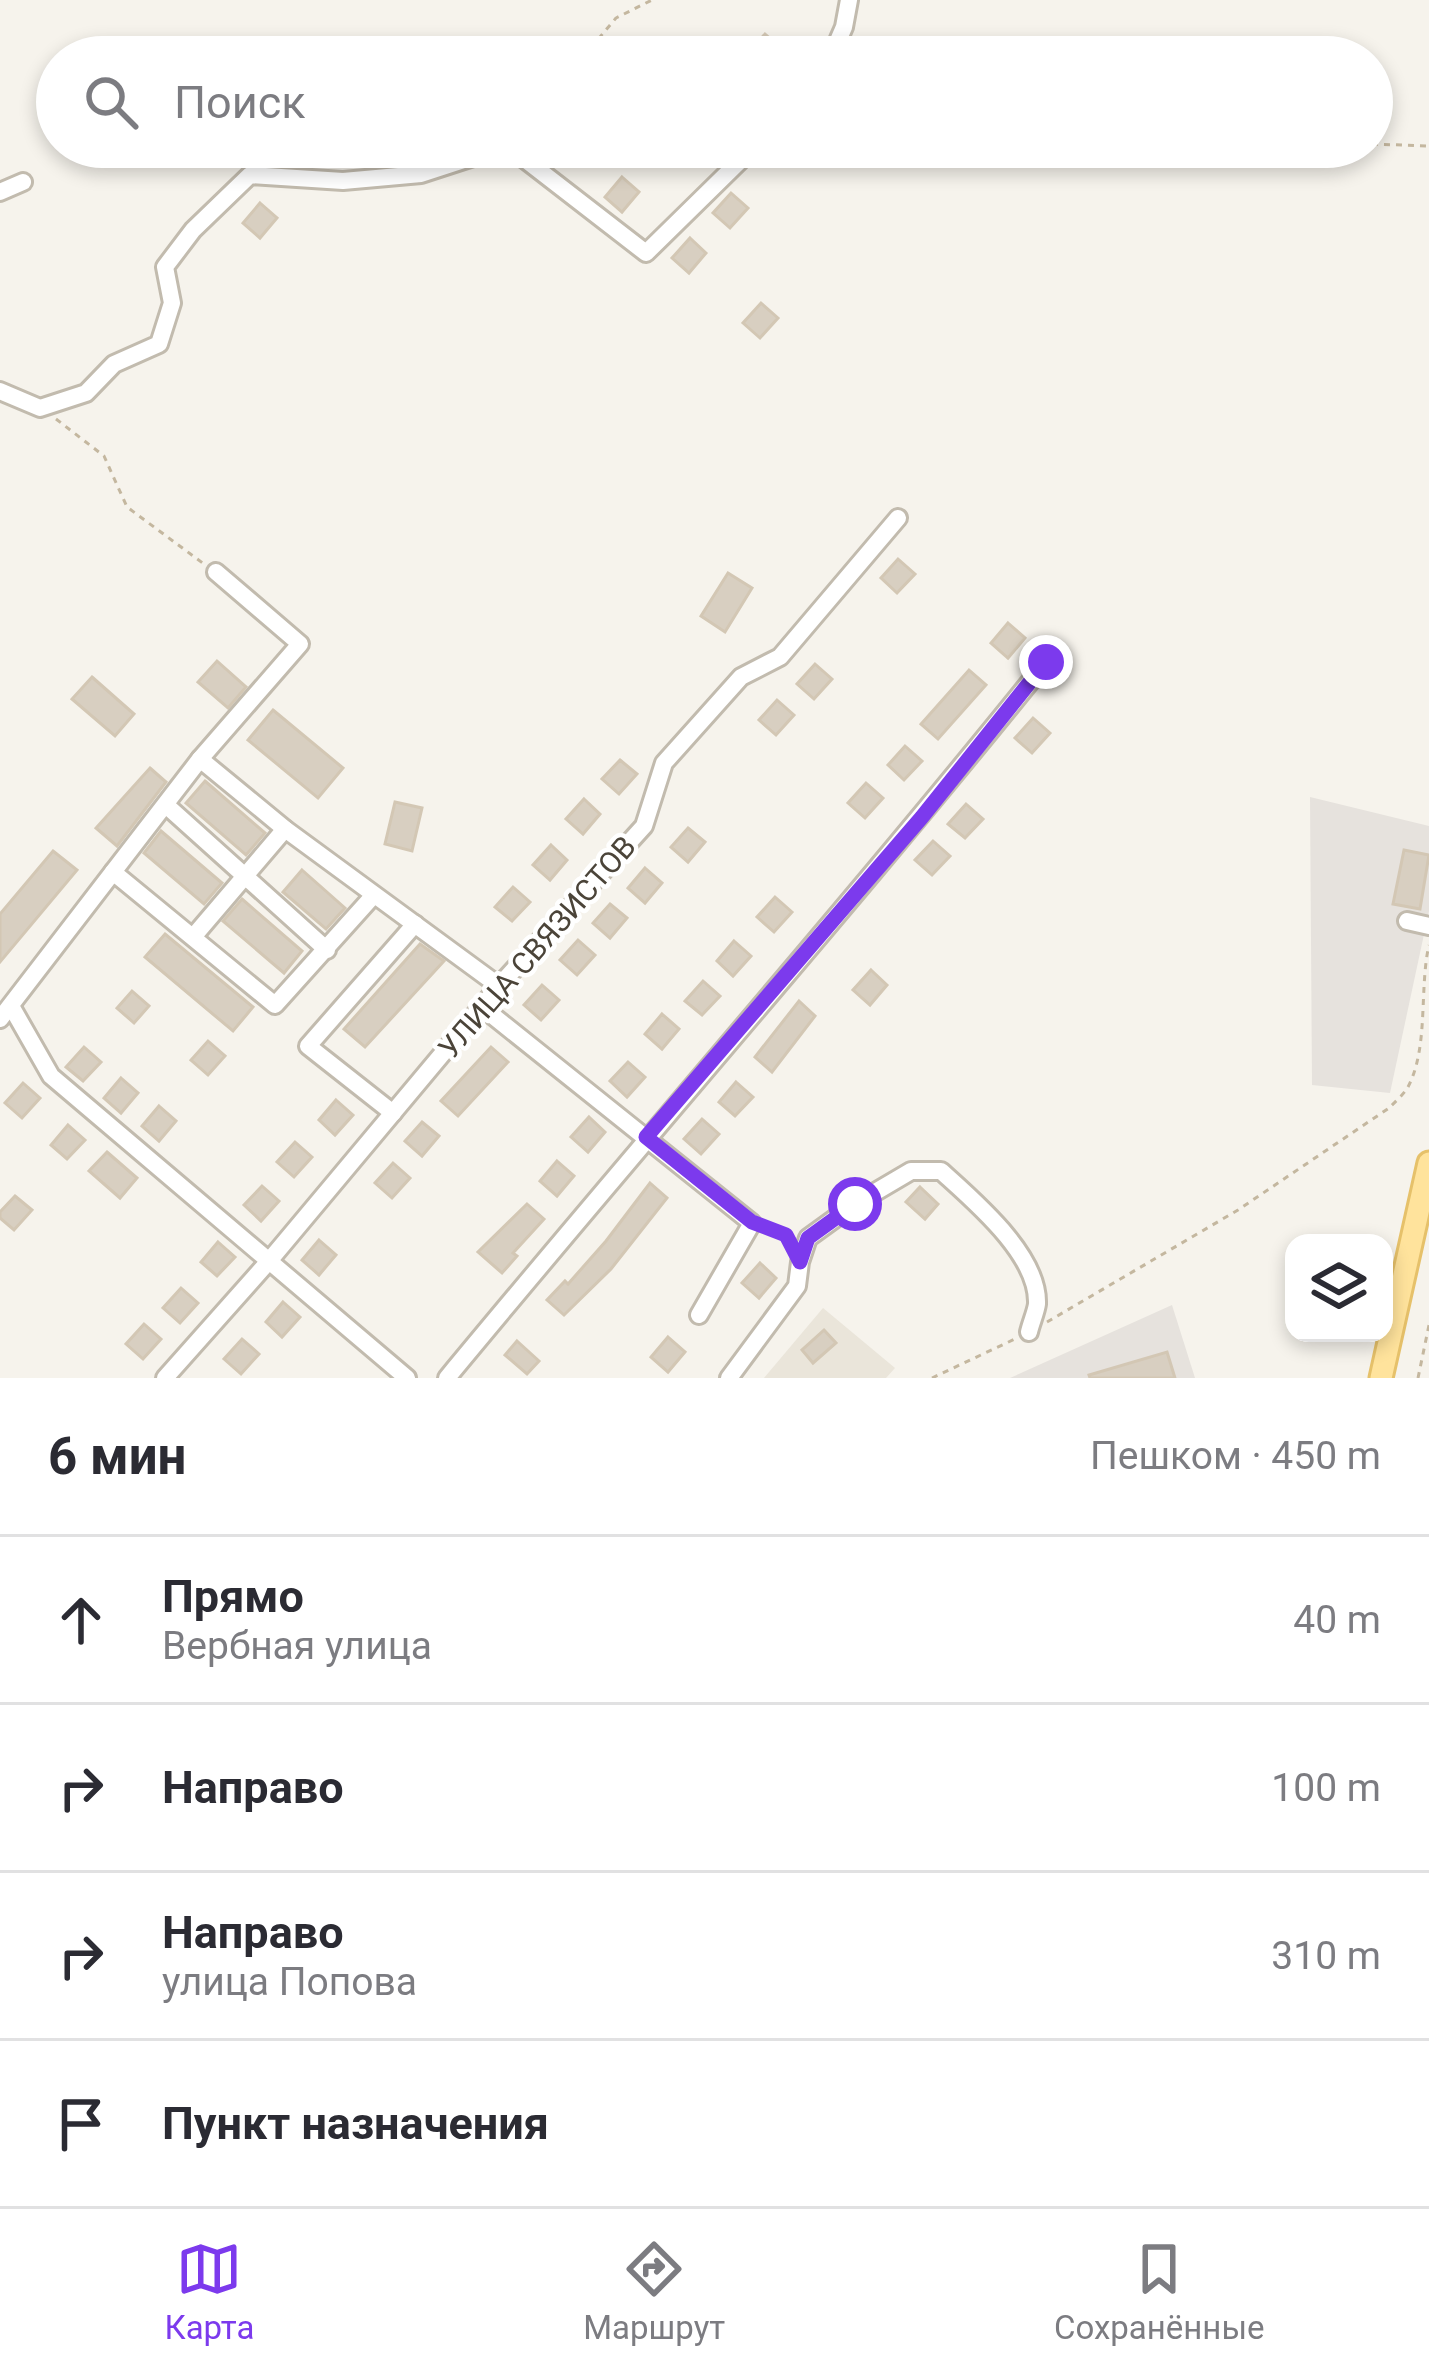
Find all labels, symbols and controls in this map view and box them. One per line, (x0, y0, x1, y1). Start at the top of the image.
search box (36, 36, 1393, 168)
icon: search (78, 69, 144, 135)
text: Поиск (174, 76, 306, 129)
route end (1019, 635, 1073, 689)
street label: УЛИЦА СВЯЗИСТОВ (431, 829, 643, 1065)
route start (828, 1177, 882, 1231)
map controls (1285, 1234, 1393, 1342)
button: layers (1285, 1234, 1393, 1342)
text: 6 мин (48, 1427, 186, 1486)
text: Пешком · 450 m (1090, 1433, 1381, 1479)
text: Прямо (162, 1570, 304, 1623)
icon: ahead (48, 1587, 114, 1653)
text: 40 m (1293, 1597, 1381, 1643)
text: Вербная улица (162, 1623, 432, 1669)
icon: right (48, 1755, 114, 1821)
text: Направо (162, 1761, 344, 1814)
text: 100 m (1271, 1765, 1381, 1811)
text: Направо (162, 1906, 344, 1959)
icon: right (48, 1923, 114, 1989)
text: 310 m (1271, 1933, 1381, 1979)
text: улица Попова (162, 1959, 417, 2005)
icon: arrive (48, 2091, 114, 2157)
text: Пункт назначения (162, 2097, 549, 2150)
tab: Карта (164, 2236, 254, 2347)
tab: Маршрут (583, 2236, 725, 2347)
tab: Сохранённые (1054, 2236, 1265, 2347)

